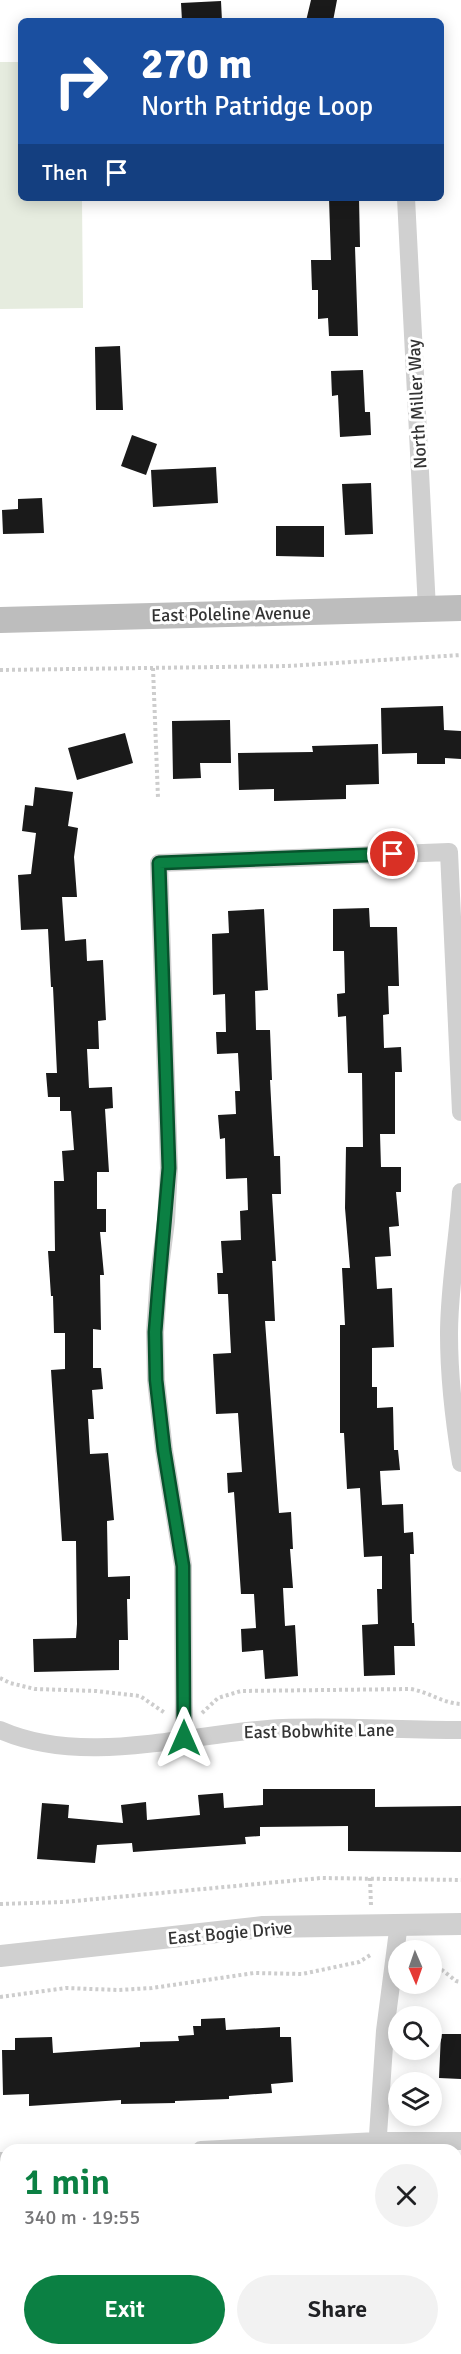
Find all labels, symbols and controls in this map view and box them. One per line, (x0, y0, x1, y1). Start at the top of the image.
text: 270 m (141, 39, 252, 90)
icon: right (42, 42, 120, 120)
text: North Patridge Loop (141, 90, 373, 123)
icon: arrive (100, 156, 133, 189)
text: Then (42, 159, 88, 186)
street label: North Miller Way (403, 338, 431, 469)
street label: East Poleline Avenue (151, 602, 311, 626)
pin (367, 828, 418, 879)
icon: arrive (376, 837, 409, 870)
position arrow (152, 1706, 216, 1770)
street label: East Bobwhite Lane (243, 1719, 395, 1743)
street label: East Bogie Drive (167, 1917, 293, 1949)
north arrow (388, 1940, 442, 1994)
map controls (388, 1940, 442, 2126)
button: search (388, 2006, 442, 2060)
button: layers (388, 2072, 442, 2126)
text: 1 min (24, 2160, 110, 2205)
button: close (375, 2164, 438, 2227)
text: 340 m · 19:55 (24, 2205, 140, 2230)
button: Exit (24, 2275, 225, 2344)
button: Share (237, 2275, 438, 2344)

